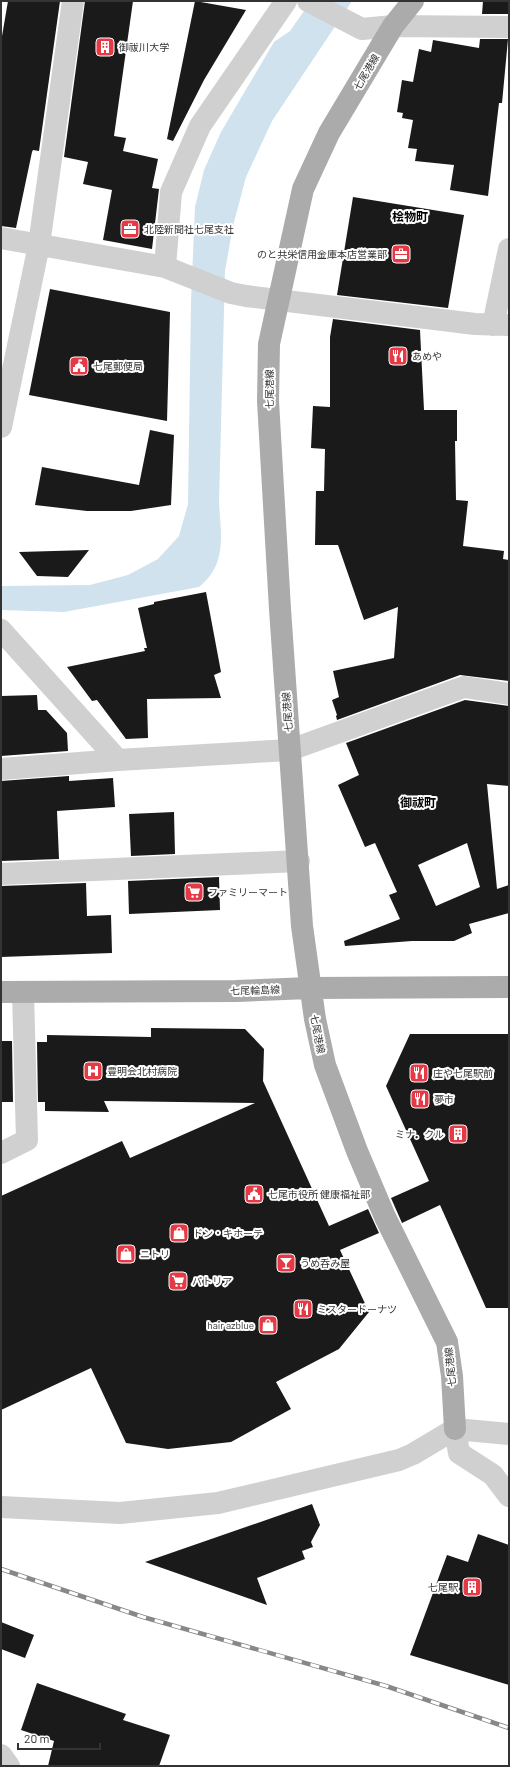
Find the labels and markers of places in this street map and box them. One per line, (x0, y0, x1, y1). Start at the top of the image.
building icon: 御祓川大学 (94, 36, 116, 58)
place label: 御祓川大学 (119, 41, 169, 53)
office icon: 北陸新聞社七尾支社 (119, 218, 141, 240)
place label: 北陸新聞社七尾支社 (144, 223, 234, 235)
office icon: のと共栄信用金庫本店営業部 (390, 243, 412, 265)
place label: のと共栄信用金庫本店営業部 (257, 248, 387, 260)
restaurant icon: あめや (387, 345, 409, 367)
place label: あめや (412, 350, 442, 362)
public building icon: 七尾郵便局 (68, 355, 90, 377)
place label: 七尾郵便局 (93, 360, 143, 372)
supermarket icon: ファミリーマート (183, 881, 205, 903)
place label: ファミリーマート (208, 886, 288, 898)
hospital icon: 豊明会北村病院 (82, 1060, 104, 1082)
restaurant icon: 庄や七尾駅前 (408, 1062, 430, 1084)
place label: 豊明会北村病院 (107, 1065, 177, 1077)
place label: 庄や七尾駅前 (433, 1067, 493, 1079)
restaurant icon: 夢市 (409, 1088, 431, 1110)
place label: 夢市 (434, 1093, 454, 1105)
building icon: ミナ．クル (447, 1123, 469, 1145)
place label: ミナ．クル (395, 1128, 444, 1140)
public building icon: 七尾市役所 健康福祉部 (243, 1183, 265, 1205)
place label: 七尾市役所 健康福祉部 (268, 1188, 370, 1200)
shop icon: ドン・キホーテ (168, 1222, 190, 1244)
place label: ドン・キホーテ (193, 1227, 263, 1239)
shop icon: ニトリ (115, 1243, 137, 1265)
place label: ニトリ (140, 1248, 170, 1260)
bar icon: うめ呑み屋 (275, 1252, 297, 1274)
place label: うめ呑み屋 (300, 1257, 350, 1269)
supermarket icon: パトリア (167, 1270, 189, 1292)
place label: パトリア (192, 1275, 232, 1287)
restaurant icon: ミスタードーナツ (292, 1298, 314, 1320)
place label: ミスタードーナツ (317, 1303, 397, 1315)
shop icon: hair azblue (257, 1314, 279, 1336)
place label: hair azblue (207, 1319, 254, 1331)
building icon: 七尾駅 (461, 1576, 483, 1598)
place label: 七尾駅 (428, 1581, 459, 1593)

